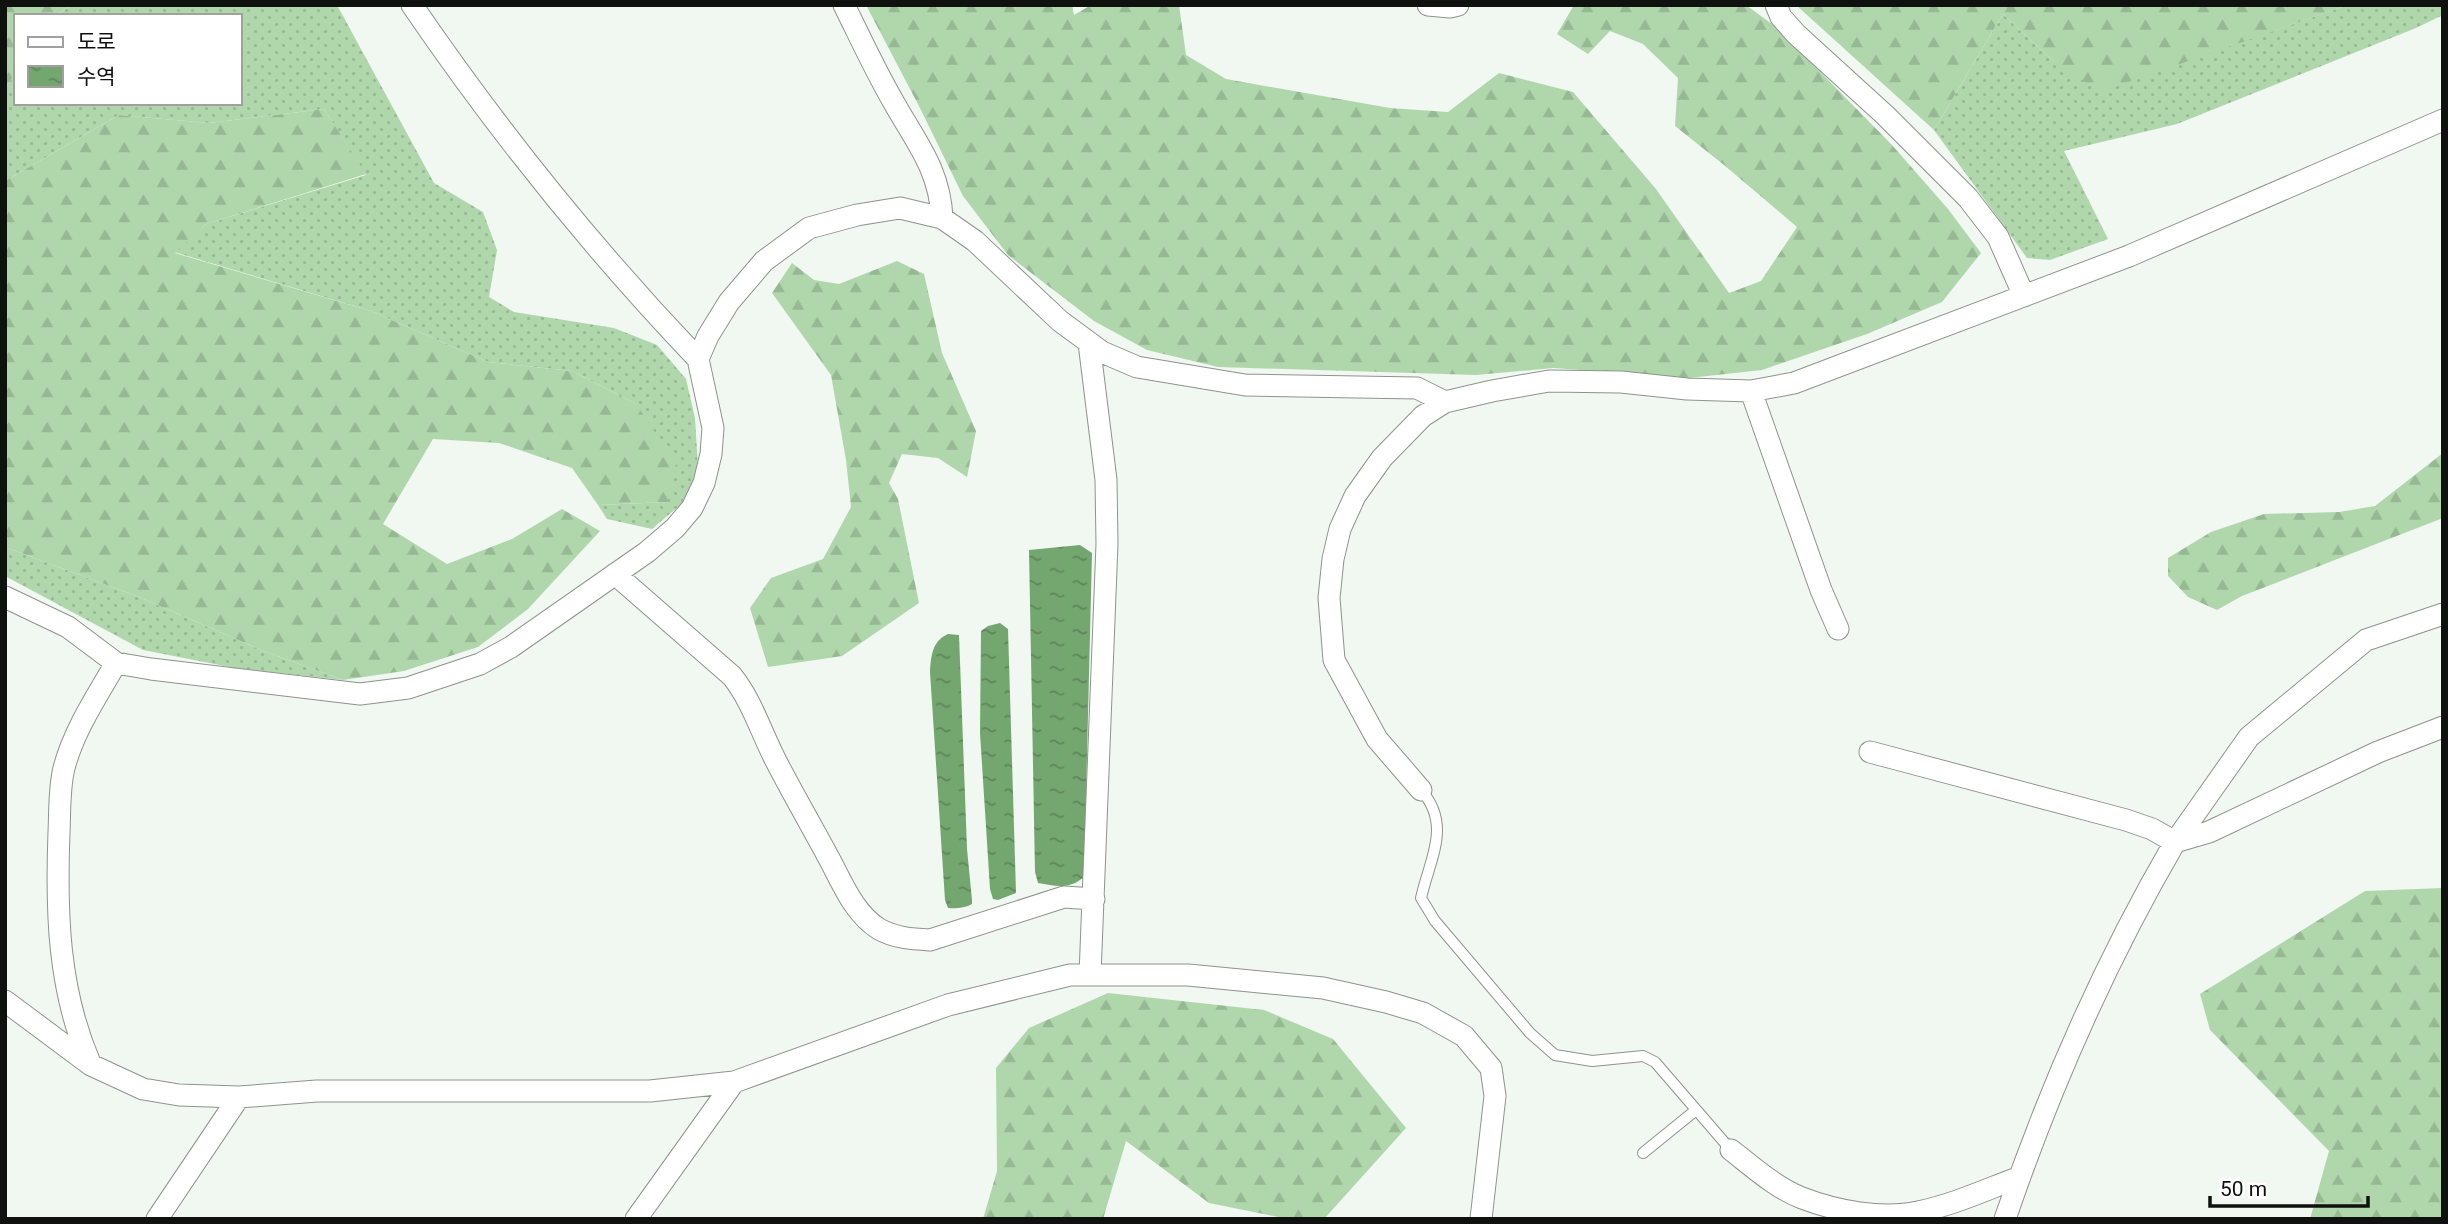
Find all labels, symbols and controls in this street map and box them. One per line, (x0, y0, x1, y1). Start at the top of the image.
legend (14, 14, 242, 105)
text: 도로 (77, 30, 116, 54)
text: 수역 (77, 65, 116, 89)
scale bar (2210, 1164, 2368, 1208)
text: 50 m (2220, 1177, 2267, 1201)

